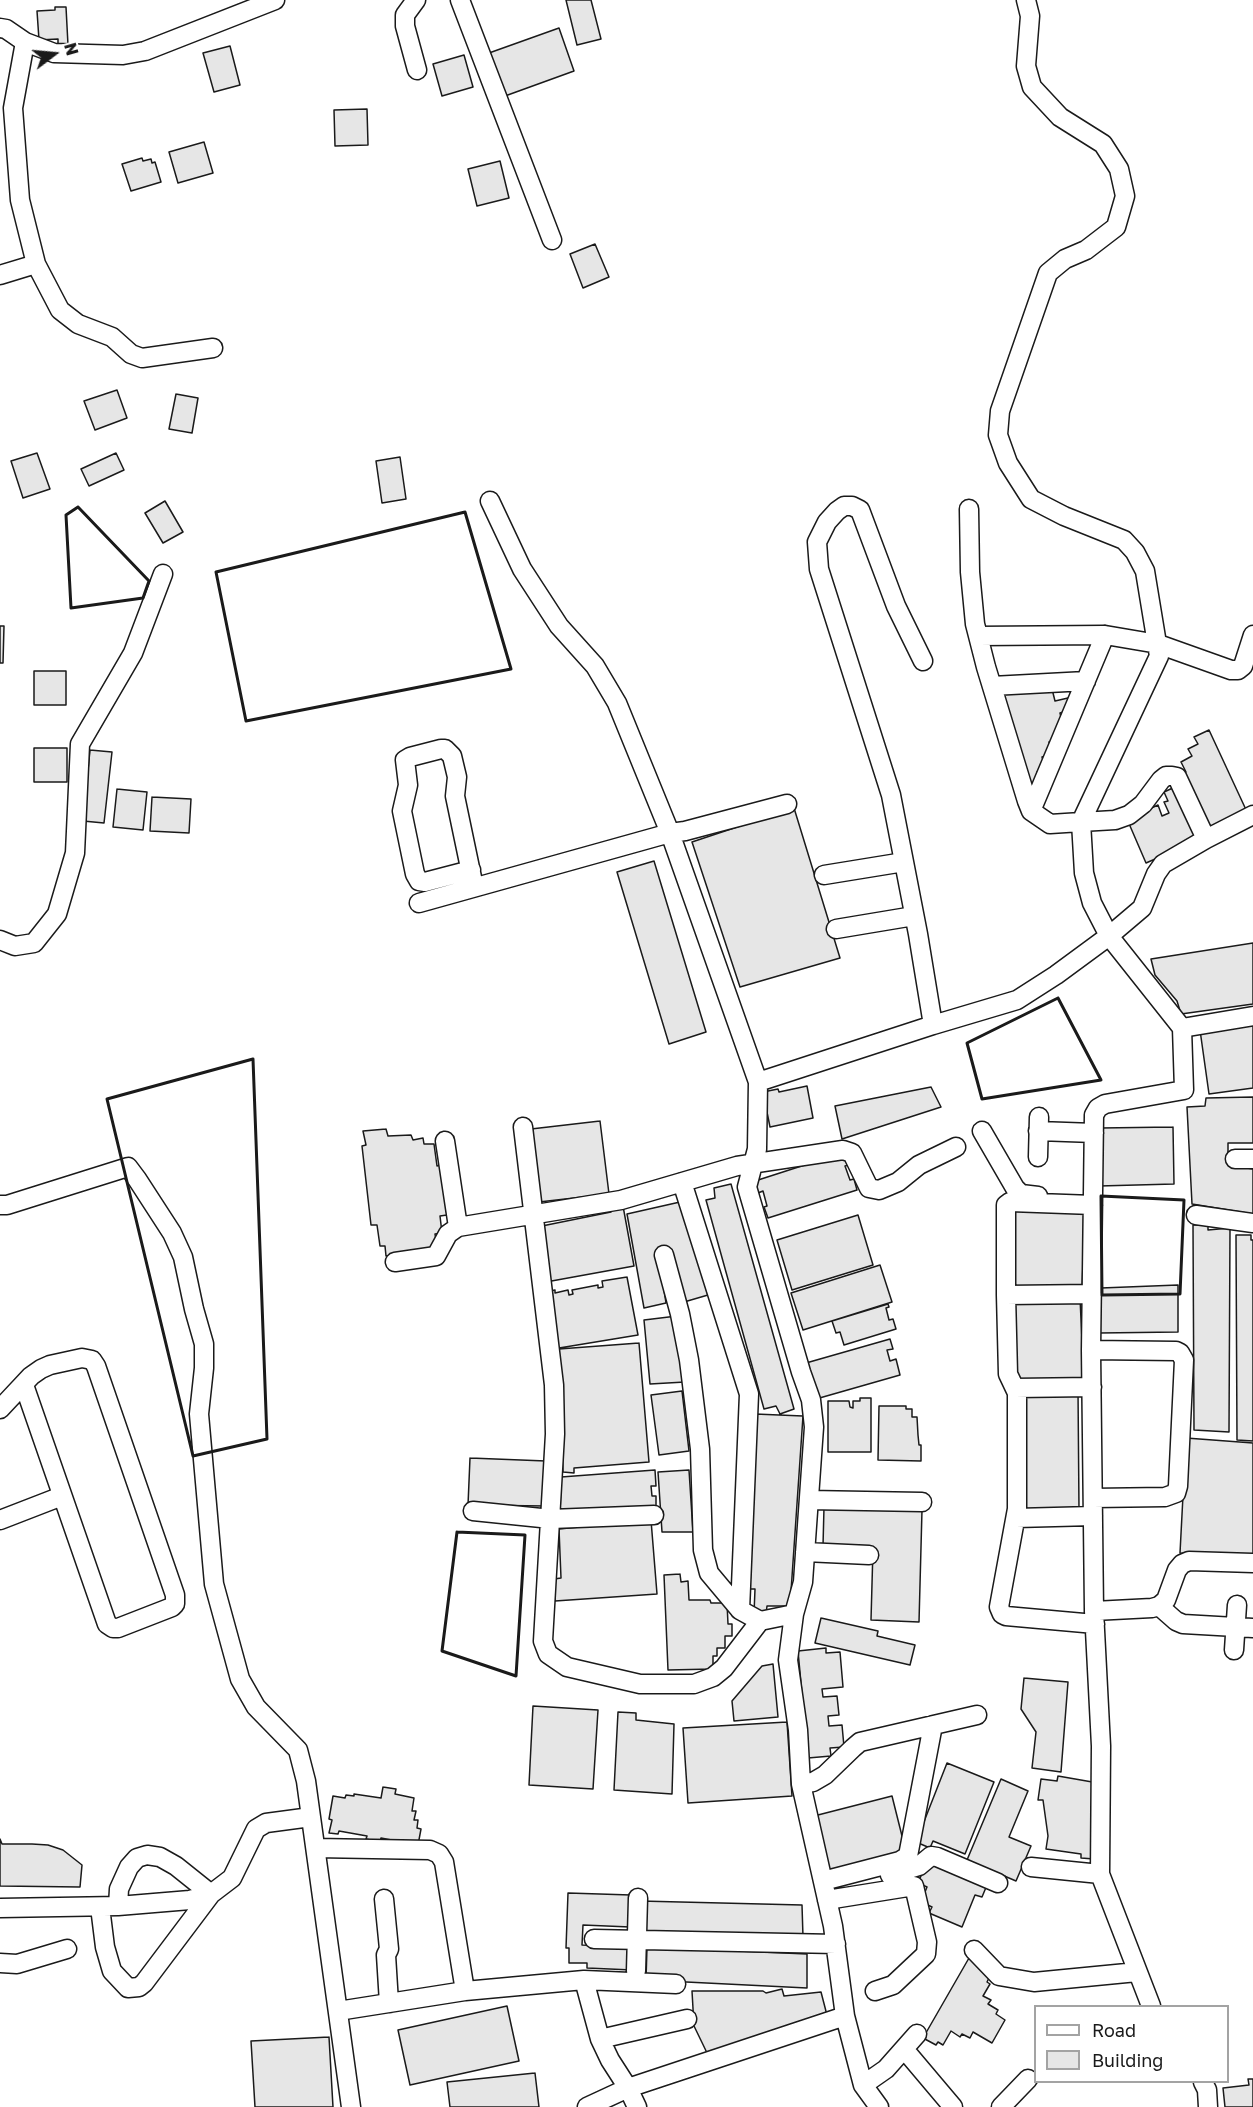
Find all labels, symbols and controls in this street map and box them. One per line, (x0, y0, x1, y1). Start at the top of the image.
north arrow (24, 24, 84, 84)
text: N (60, 40, 83, 58)
legend (1034, 2005, 1229, 2083)
text: Road (1092, 2019, 1136, 2041)
text: Building (1092, 2049, 1163, 2071)

